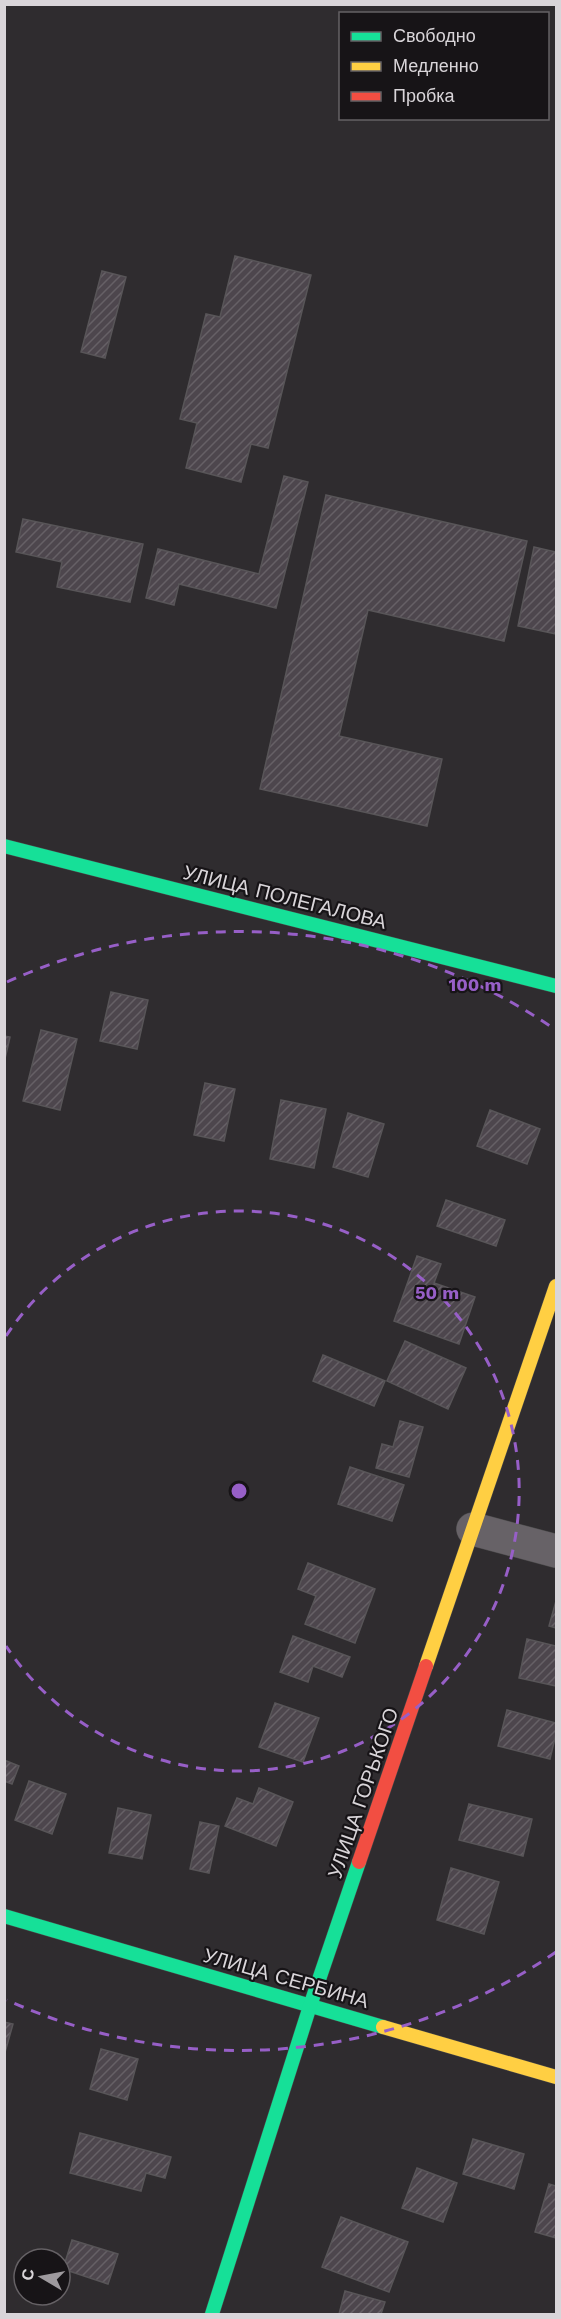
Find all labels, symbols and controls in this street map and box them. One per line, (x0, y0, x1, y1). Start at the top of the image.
legend (339, 12, 549, 120)
text: Свободно (393, 25, 476, 46)
text: Медленно (393, 55, 479, 76)
text: Пробка (393, 85, 456, 106)
street label: УЛИЦА ПОЛЕГАЛОВА (181, 860, 390, 934)
text: 100 m (448, 974, 502, 995)
text: 50 m (415, 1282, 459, 1303)
centre of rings (229, 1481, 249, 1501)
street label: УЛИЦА ГОРЬКОГО (323, 1705, 403, 1881)
street label: УЛИЦА СЕРБИНА (201, 1943, 372, 2013)
north arrow (12, 2247, 72, 2307)
text: С (17, 2267, 38, 2282)

